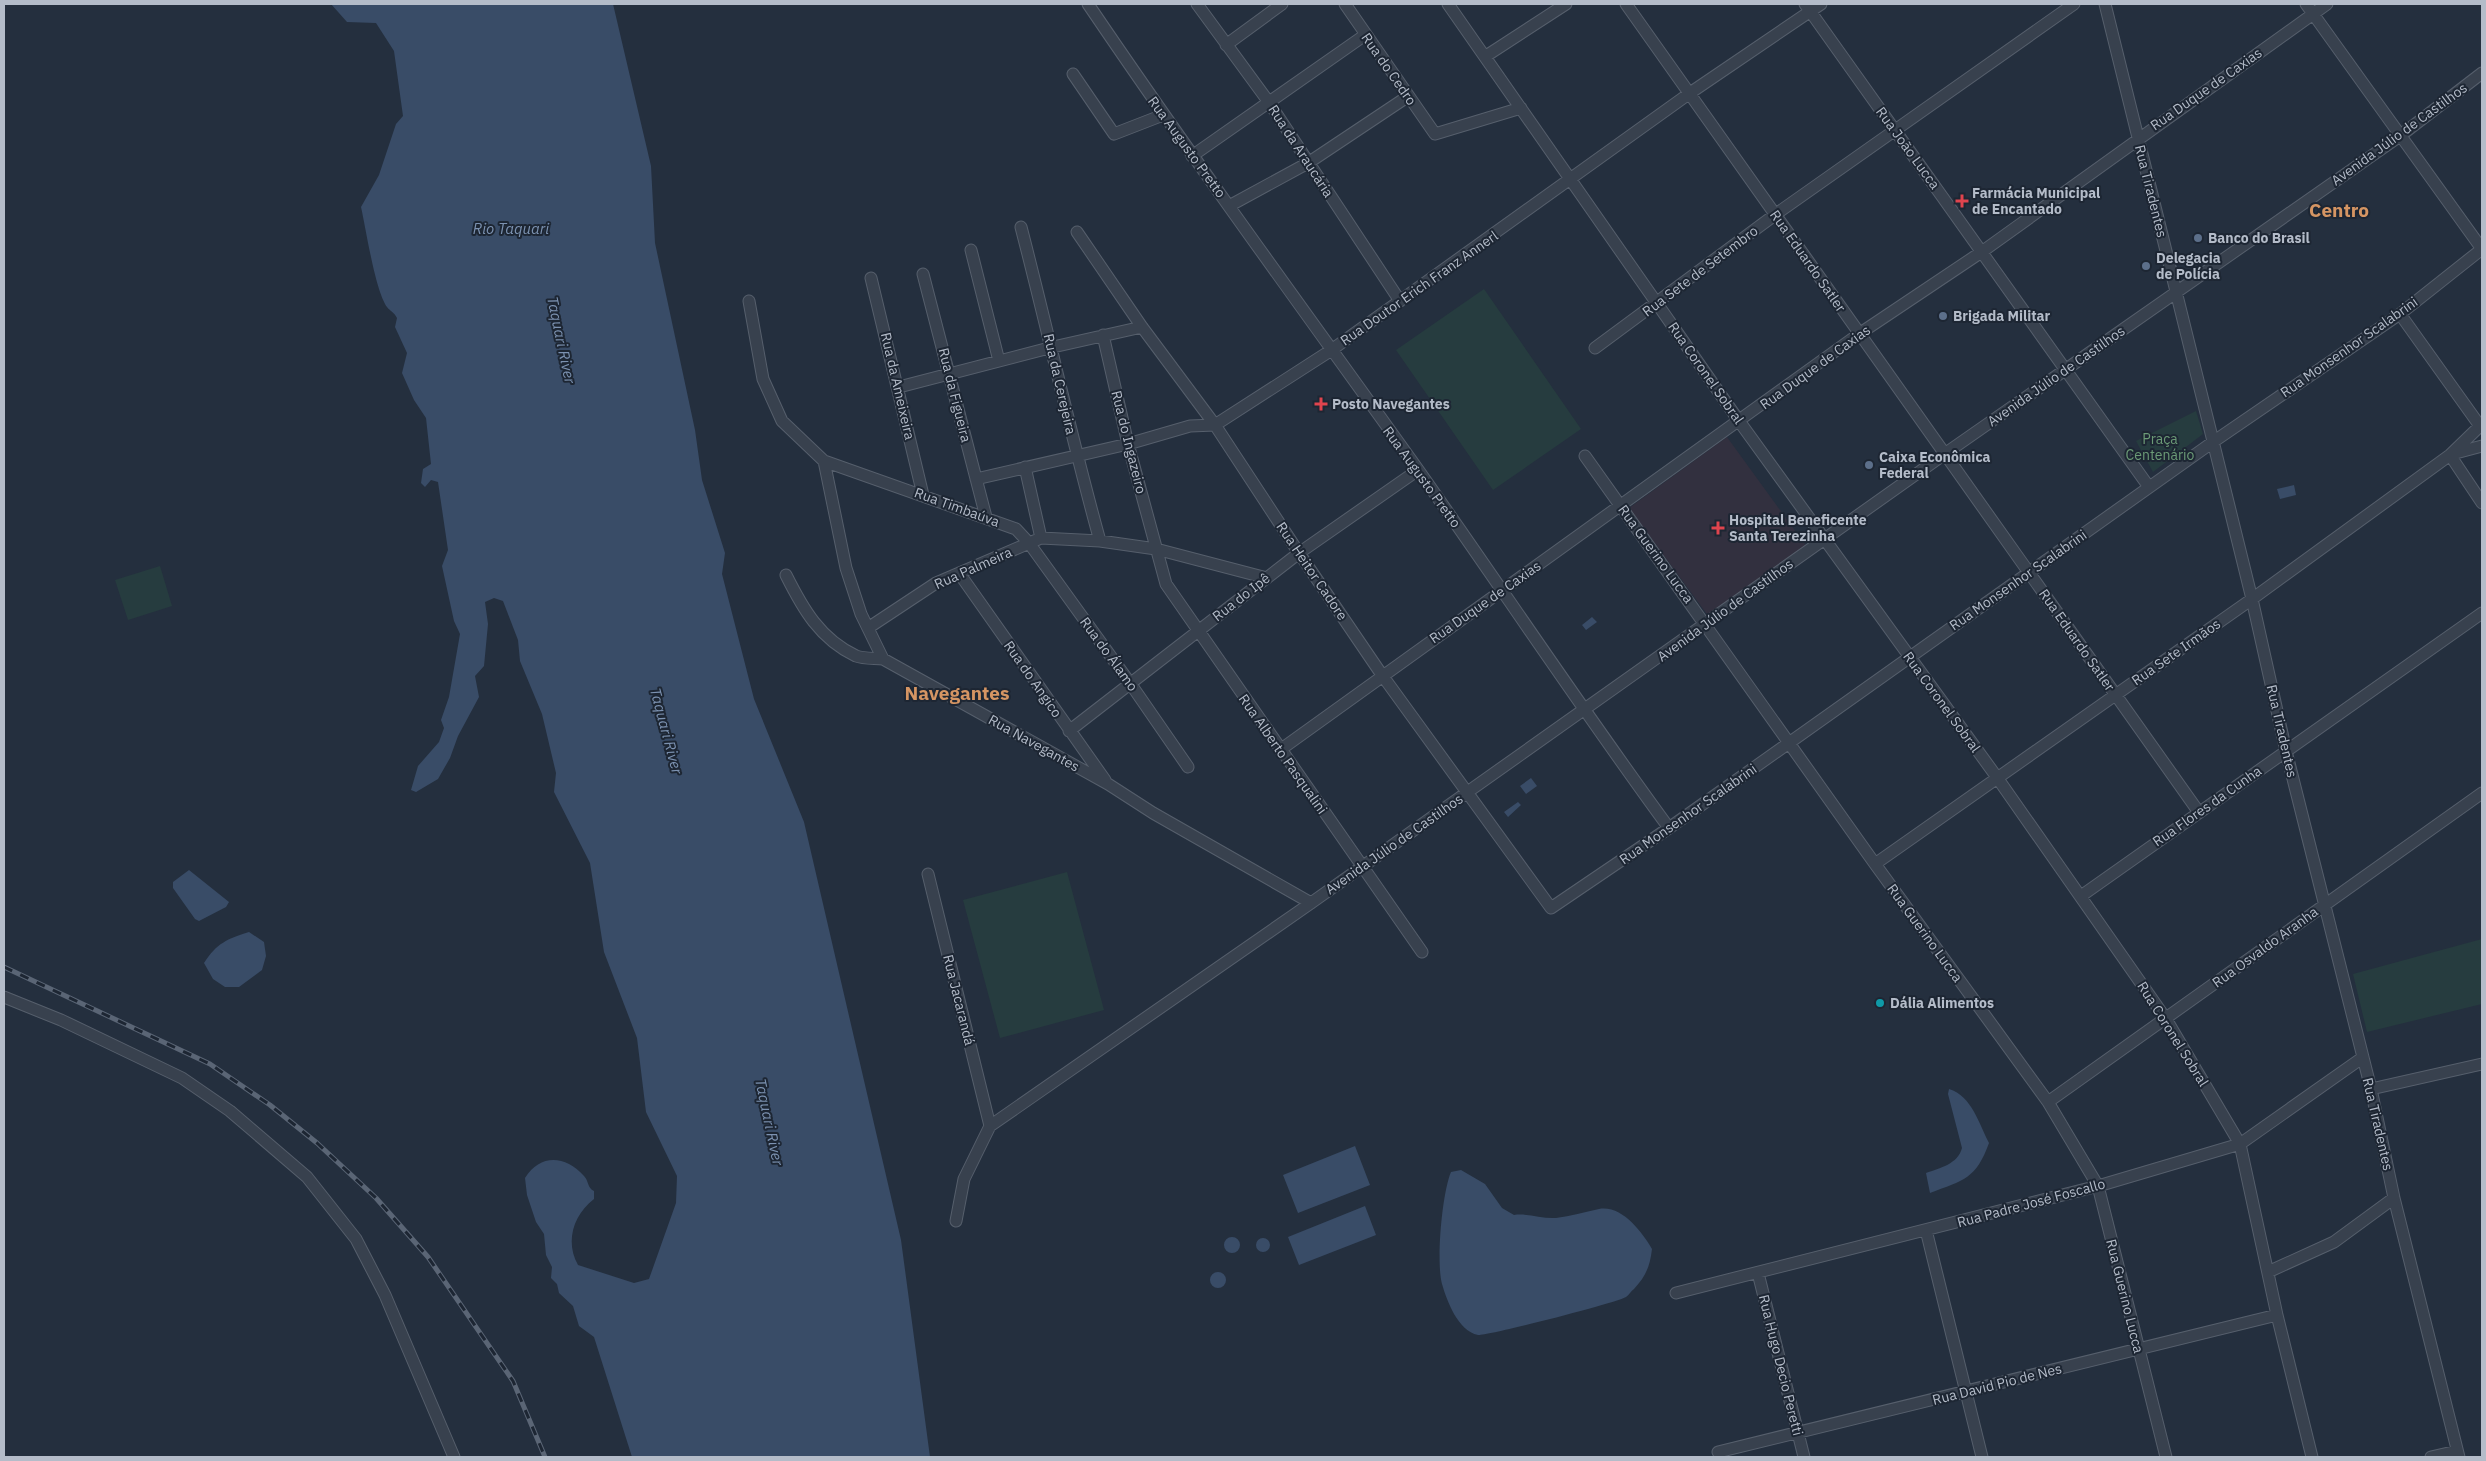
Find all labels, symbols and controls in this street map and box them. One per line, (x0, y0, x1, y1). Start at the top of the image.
street label: Rua do Cedro (1357, 29, 1421, 109)
street label: Rua Duque de Caxias (2147, 44, 2265, 134)
street label: Avenida Júlio de Castilhos (2327, 78, 2471, 189)
street label: Rua Augusto Pretto (1144, 93, 1230, 201)
street label: Rua da Araucária (1264, 101, 1338, 201)
street label: Rua João Lucca (1872, 103, 1944, 193)
street label: Rua Tiradentes (2131, 143, 2171, 239)
place label: Farmácia Municipal de Encantado (1972, 184, 2100, 218)
marker: Farmácia Municipal de Encantado (1956, 195, 1968, 207)
district label: Centro (2309, 198, 2369, 222)
street label: Rua Eduardo Satler (1766, 206, 1850, 316)
water label: Rio Taquari (473, 219, 549, 238)
street label: Rua Sete de Setembro (1639, 222, 1761, 320)
street label: Rua Doutor Erich Franz Annerl (1337, 226, 1502, 349)
place label: Banco do Brasil (2208, 229, 2310, 247)
marker: Banco do Brasil (2192, 232, 2204, 244)
place label: Delegacia de Polícia (2156, 249, 2221, 283)
marker: Delegacia de Polícia (2140, 260, 2152, 272)
street label: Rua Monsenhor Scalabrini (2277, 293, 2421, 401)
water label: Taquari River (543, 295, 580, 386)
place label: Brigada Militar (1953, 307, 2050, 325)
marker: Brigada Militar (1937, 310, 1949, 322)
street label: Rua Coronel Sobral (1664, 319, 1748, 428)
street label: Rua Duque de Caxias (1756, 321, 1874, 413)
street label: Avenida Júlio de Castilhos (1984, 322, 2128, 430)
street label: Rua da Ameixeira (877, 331, 919, 442)
street label: Rua da Cerejeira (1040, 332, 1080, 437)
street label: Rua da Figueira (935, 346, 976, 445)
street label: Rua do Ingazeiro (1107, 388, 1151, 496)
place label: Posto Navegantes (1332, 395, 1450, 413)
marker: Posto Navegantes (1314, 397, 1328, 411)
street label: Rua Augusto Pretto (1379, 423, 1465, 531)
park label: Praça Centenário (2126, 430, 2195, 464)
place label: Caixa Econômica Federal (1879, 448, 1991, 482)
marker: Caixa Econômica Federal (1863, 459, 1875, 471)
street label: Rua Timbaúva (912, 483, 1002, 531)
street label: Rua Guerino Lucca (1614, 501, 1698, 607)
place label: Hospital Beneficente Santa Terezinha (1729, 511, 1867, 545)
street label: Rua Heitor Cadore (1272, 518, 1352, 624)
marker: Hospital Beneficente Santa Terezinha (1711, 521, 1725, 535)
street label: Rua Monsenhor Scalabrini (1946, 526, 2090, 634)
street label: Rua Palmeira (931, 543, 1015, 593)
street label: Avenida Júlio de Castilhos (1653, 554, 1797, 665)
street label: Rua Duque de Caxias (1426, 557, 1544, 647)
street label: Rua do Ipê (1209, 569, 1274, 625)
street label: Rua Eduardo Satler (2035, 585, 2119, 695)
street label: Rua do Álamo (1076, 613, 1143, 695)
street label: Rua Sete Irmãos (2128, 615, 2224, 689)
street label: Rua do Angico (1000, 637, 1066, 721)
street label: Rua Coronel Sobral (1899, 648, 1985, 756)
district label: Navegantes (904, 681, 1010, 705)
street label: Rua Tiradentes (2263, 683, 2301, 779)
water label: Taquari River (646, 686, 687, 777)
street label: Rua Alberto Pasqualini (1235, 691, 1331, 817)
street label: Rua Navegantes (985, 711, 1083, 776)
street label: Rua Monsenhor Scalabrini (1616, 760, 1760, 868)
street label: Rua Flores da Cunha (2149, 761, 2265, 850)
street label: Avenida Júlio de Castilhos (1322, 790, 1466, 898)
street label: Rua Guerino Lucca (1883, 880, 1967, 986)
street label: Rua Osvaldo Aranha (2209, 902, 2322, 991)
street label: Rua Jacarandá (939, 953, 979, 1048)
street label: Rua Coronel Sobral (2133, 978, 2213, 1090)
place label: Dália Alimentos (1890, 994, 1994, 1012)
marker: Dália Alimentos (1874, 997, 1886, 1009)
street label: Rua Tiradentes (2359, 1076, 2397, 1172)
water label: Taquari River (751, 1077, 788, 1168)
street label: Rua Padre José Foscallo (1955, 1175, 2107, 1231)
street label: Rua Guerino Lucca (2102, 1237, 2148, 1355)
street label: Rua Hugo Decio Peretti (1755, 1293, 1807, 1437)
street label: Rua David Pio de Nes (1930, 1359, 2064, 1409)

